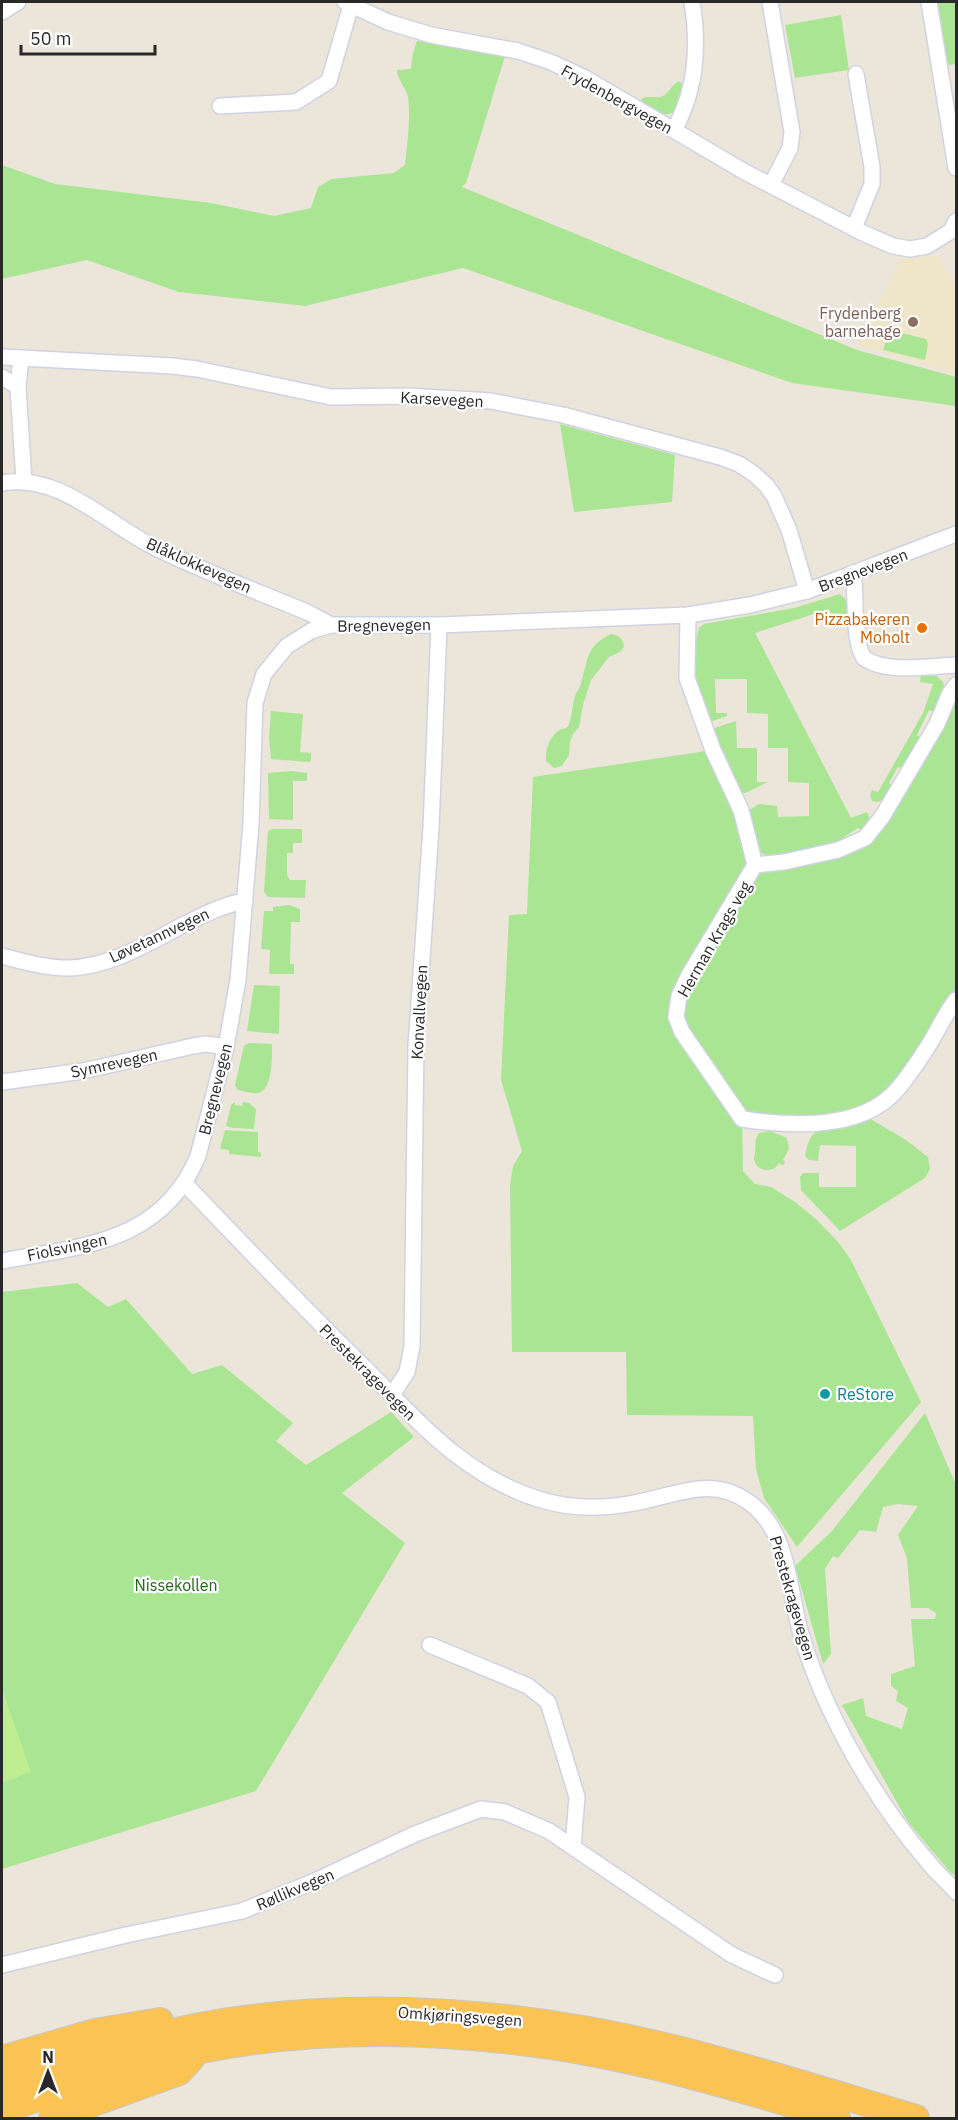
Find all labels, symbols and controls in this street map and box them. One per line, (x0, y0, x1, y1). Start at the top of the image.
scale bar (21, 18, 154, 56)
text: 50 m (30, 27, 72, 50)
street label: Frydenbergvegen (558, 60, 676, 138)
place label: Frydenberg barnehage (819, 303, 902, 341)
marker: Frydenberg barnehage (906, 315, 920, 329)
street label: Karsevegen (400, 387, 484, 411)
street label: Blåklokkevegen (143, 533, 255, 597)
street label: Bregnevegen (816, 544, 910, 596)
place label: Pizzabakeren Moholt (814, 609, 910, 647)
street label: Bregnevegen (337, 614, 431, 636)
marker: Pizzabakeren Moholt (915, 621, 929, 635)
street label: Herman Krags veg (673, 877, 756, 1001)
street label: Løvetannvegen (106, 903, 212, 967)
street label: Konvallvegen (407, 964, 431, 1060)
street label: Bregnevegen (194, 1041, 236, 1137)
street label: Symrevegen (69, 1044, 159, 1082)
street label: Fiolsvingen (25, 1229, 109, 1265)
street label: Prestekragevegen (315, 1319, 421, 1425)
place label: ReStore (837, 1384, 894, 1404)
marker: ReStore (818, 1387, 832, 1401)
street label: Prestekragevegen (766, 1533, 820, 1663)
park label: Nissekollen (134, 1575, 218, 1595)
street label: Røllikvegen (253, 1864, 337, 1914)
street label: Omkjøringsvegen (397, 2002, 523, 2030)
north arrow (18, 2042, 78, 2102)
text: N (42, 2047, 54, 2067)

